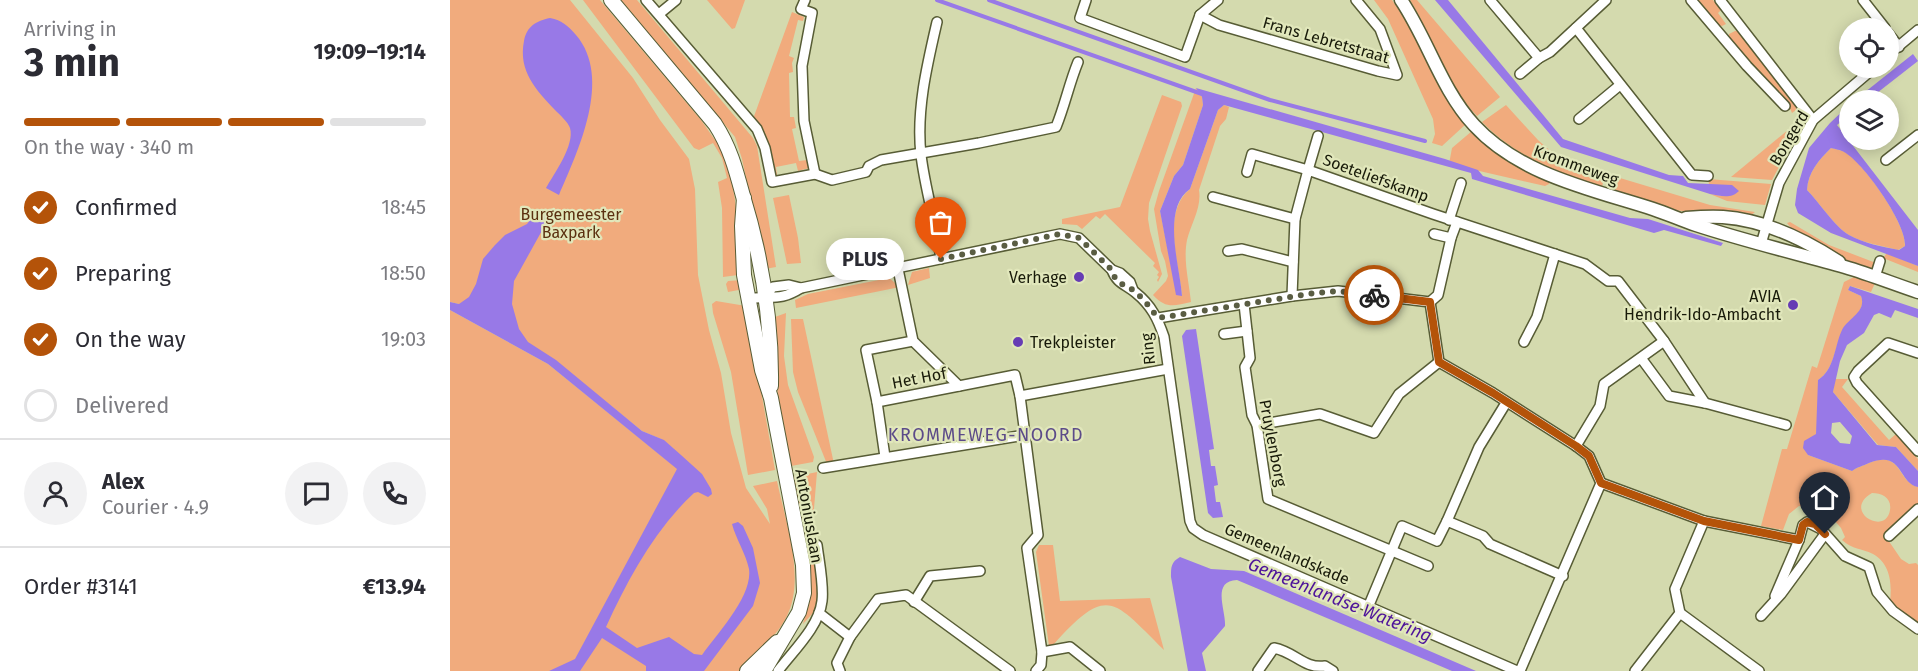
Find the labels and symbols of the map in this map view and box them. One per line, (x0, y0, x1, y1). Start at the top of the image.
street label: Frans Lebretstraat (1261, 13, 1392, 67)
street label: Bongerd (1765, 107, 1813, 169)
street label: Krommeweg (1531, 141, 1622, 189)
street label: Soeteliefskamp (1320, 150, 1432, 206)
pin (915, 197, 966, 259)
park label: Burgemeester Baxpark (521, 205, 622, 242)
callout: PLUS (827, 238, 905, 280)
courier (1344, 265, 1404, 325)
place label: Verhage (1009, 268, 1067, 287)
marker: Verhage (1072, 270, 1086, 284)
place label: AVIA Hendrik-Ido-Ambacht (1624, 287, 1782, 324)
marker: AVIA Hendrik-Ido-Ambacht (1786, 298, 1800, 312)
street label: Ring (1137, 331, 1159, 366)
place label: Trekpleister (1030, 333, 1116, 352)
marker: Trekpleister (1011, 335, 1025, 349)
street label: Het Hof (890, 363, 950, 393)
street label: Pruylenborg (1255, 398, 1291, 489)
district label: KROMMEWEG-NOORD (888, 424, 1084, 446)
street label: Antoniuslaan (791, 467, 827, 565)
pin (1799, 472, 1850, 534)
street label: Gemeenlandskade (1222, 519, 1352, 589)
water label: Gemeenlandse Watering (1245, 553, 1435, 647)

